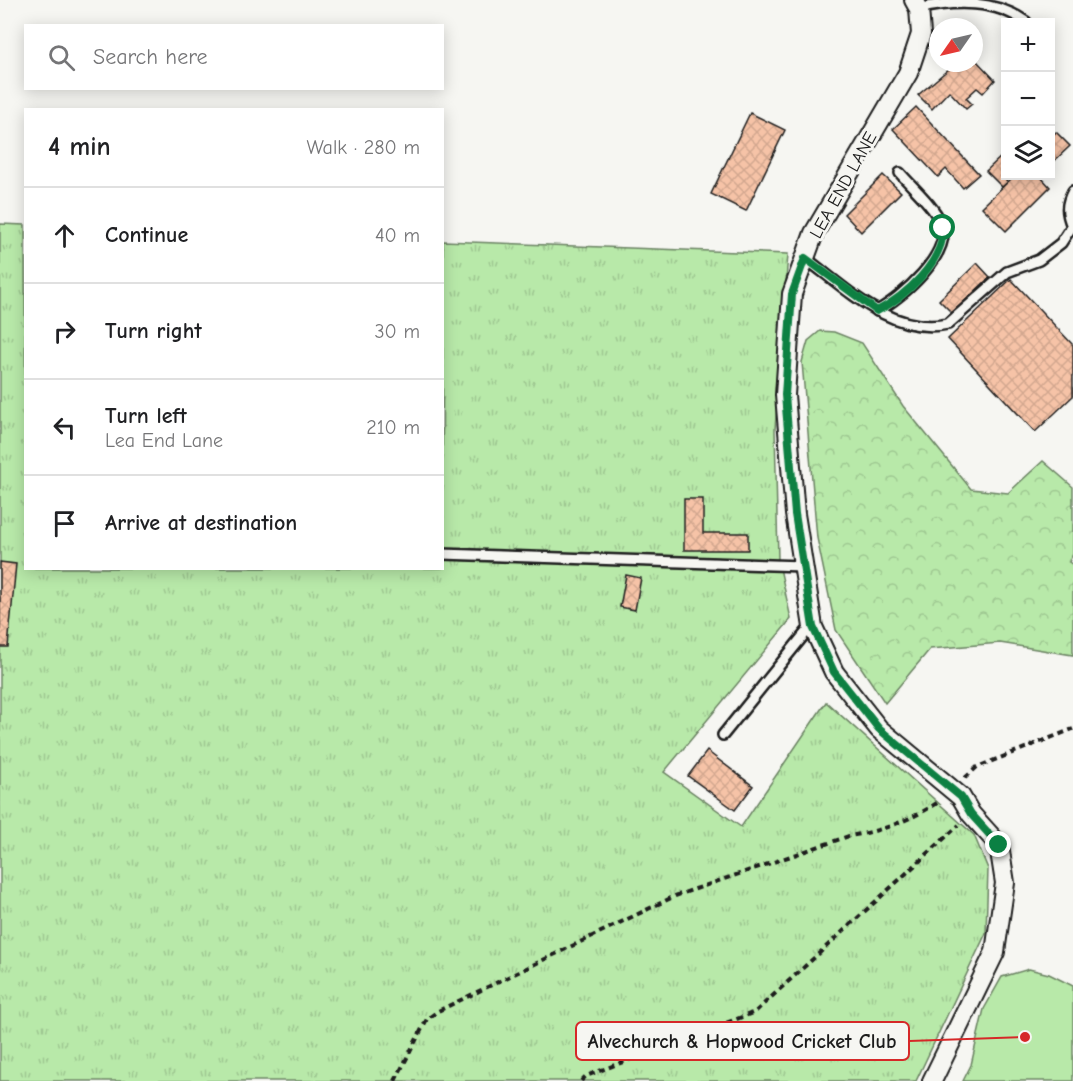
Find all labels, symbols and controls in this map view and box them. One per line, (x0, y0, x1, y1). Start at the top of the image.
north arrow (929, 18, 983, 72)
map controls (1001, 18, 1055, 180)
button: + (1001, 18, 1055, 72)
search box (24, 24, 444, 90)
icon: search (45, 41, 78, 74)
text: Search here (93, 44, 208, 70)
button: − (1001, 72, 1055, 126)
button: layers (1001, 126, 1055, 180)
street label: LEA END LANE (806, 128, 881, 242)
text: 4 min (48, 132, 111, 162)
text: Walk · 280 m (307, 136, 420, 159)
route start (929, 214, 955, 240)
icon: ahead (48, 219, 81, 252)
text: Continue (105, 222, 188, 248)
text: 40 m (375, 224, 420, 247)
icon: right (48, 315, 81, 348)
text: Turn right (105, 318, 202, 344)
text: 30 m (374, 320, 420, 343)
text: Turn left (105, 403, 187, 429)
icon: left (48, 411, 81, 444)
text: 210 m (366, 416, 420, 439)
text: Lea End Lane (105, 429, 223, 452)
icon: arrive (48, 507, 81, 540)
text: Arrive at destination (105, 510, 297, 536)
route end (985, 831, 1011, 857)
callout: Alvechurch & Hopwood Cricket Club (576, 1022, 909, 1060)
text: Alvechurch & Hopwood Cricket Club (588, 1030, 896, 1053)

